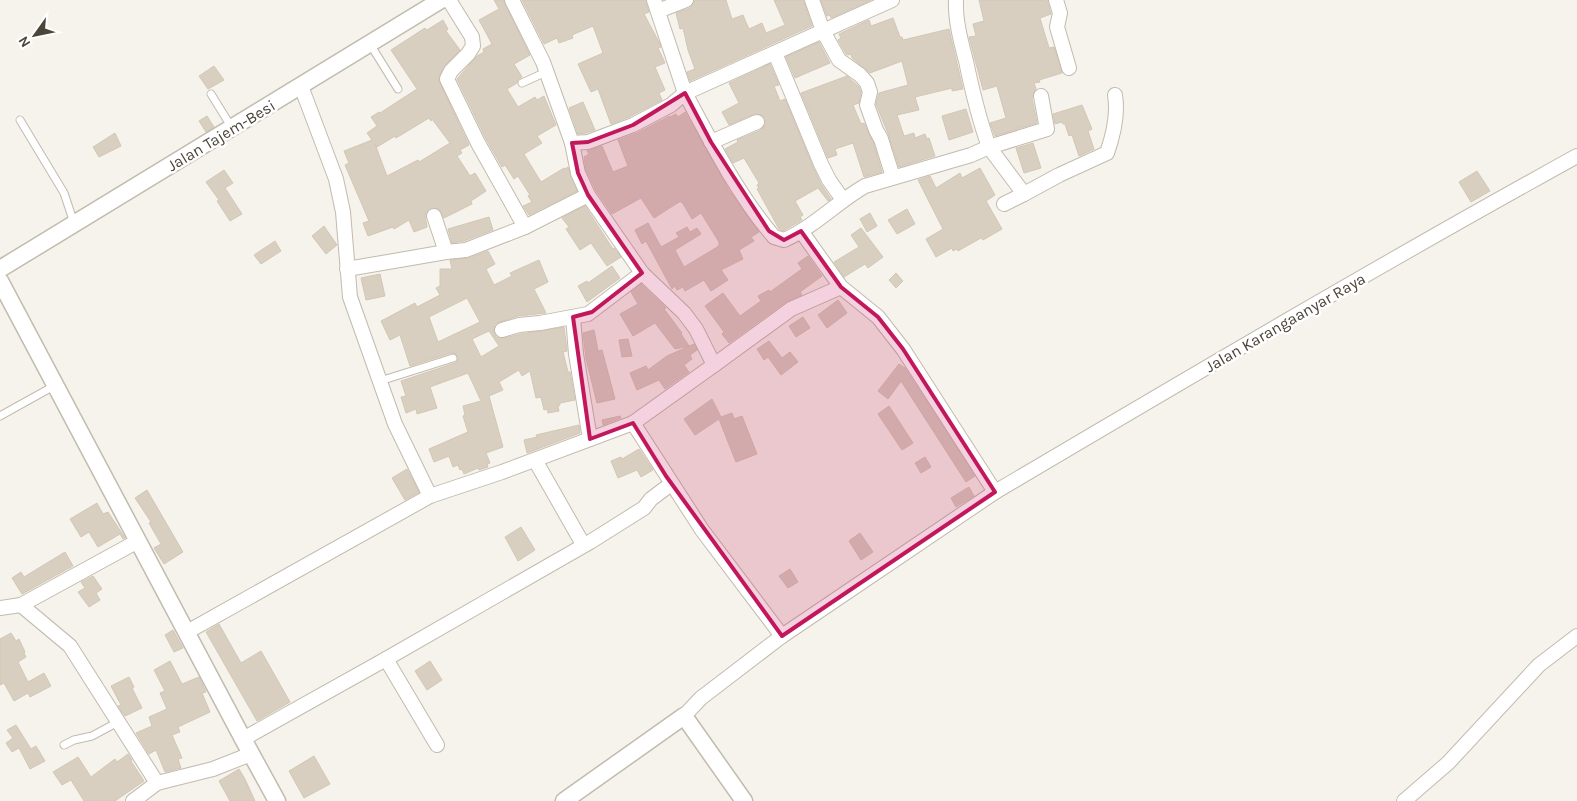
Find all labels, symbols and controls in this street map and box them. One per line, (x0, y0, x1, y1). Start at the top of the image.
north arrow (10, 10, 60, 60)
text: N (15, 33, 34, 51)
street label: Jalan Tajem-Besi (164, 96, 279, 175)
street label: Jalan Karangaanyar Raya (1202, 269, 1369, 376)

